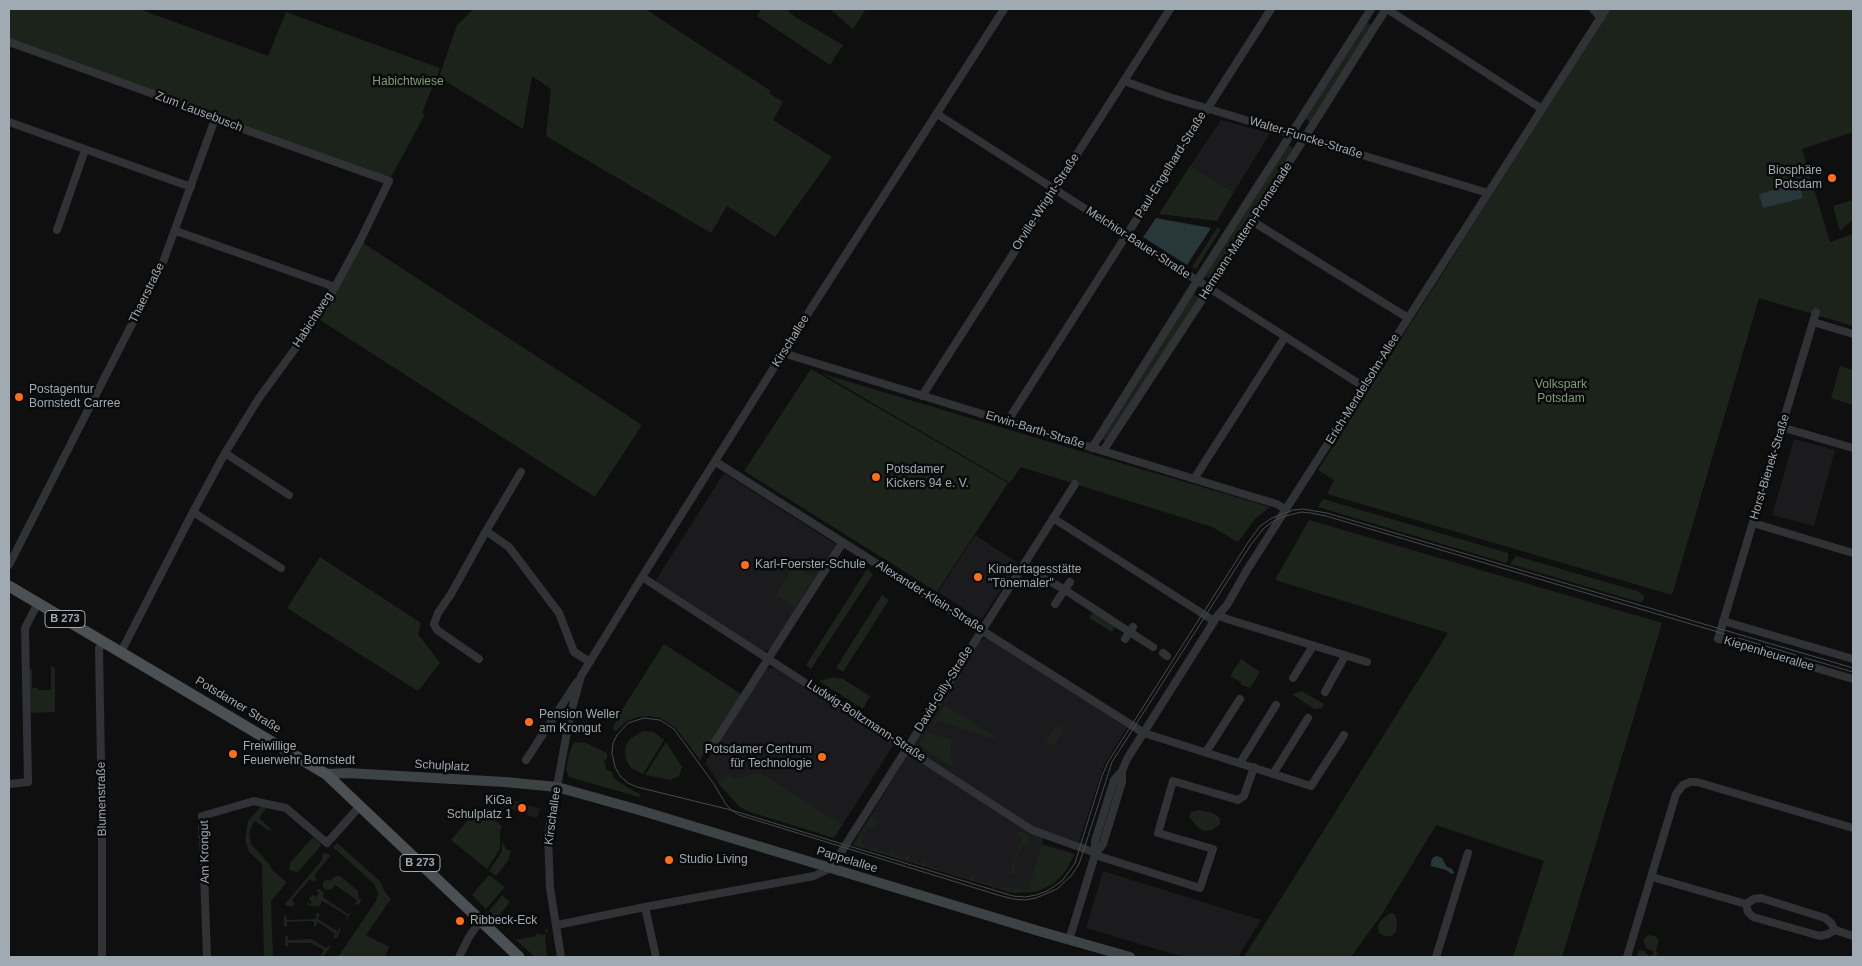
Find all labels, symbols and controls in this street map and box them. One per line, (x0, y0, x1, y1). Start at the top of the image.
park label: Habichtwiese (372, 75, 444, 89)
street label: Zum Lausebusch (153, 89, 245, 135)
street label: Paul-Engelhard-Straße (1132, 109, 1210, 221)
street label: Walter-Funcke-Straße (1248, 114, 1364, 162)
street label: Orville-Wright-Straße (1009, 151, 1083, 253)
street label: Hermann-Mattern-Promenade (1196, 160, 1296, 302)
place label: Biosphäre Potsdam (1768, 164, 1822, 192)
marker: Biosphäre Potsdam (1826, 172, 1838, 184)
street label: Melchior-Bauer-Straße (1083, 204, 1193, 282)
street label: Thaerstraße (126, 260, 168, 326)
street label: Habichtweg (290, 290, 336, 350)
street label: Kirschallee (769, 312, 813, 370)
street label: Erich-Mendelsohn-Allee (1323, 331, 1403, 447)
park label: Volkspark Potsdam (1535, 378, 1587, 406)
place label: Postagentur Bornstedt Carree (29, 383, 120, 411)
marker: Postagentur Bornstedt Carree (13, 391, 25, 403)
street label: Erwin-Barth-Straße (984, 408, 1086, 452)
street label: Horst-Bienek-Straße (1747, 413, 1793, 521)
place label: Potsdamer Kickers 94 e. V. (886, 463, 969, 491)
marker: Potsdamer Kickers 94 e. V. (870, 471, 882, 483)
place label: Karl-Foerster-Schule (755, 558, 866, 572)
street label: Alexander-Klein-Straße (873, 558, 987, 636)
marker: Karl-Foerster-Schule (739, 559, 751, 571)
place label: Kindertagesstätte "Tönemaler" (988, 563, 1081, 591)
marker: Kindertagesstätte "Tönemaler" (972, 571, 984, 583)
road number: B 273 (45, 610, 85, 628)
street label: Kiepenheuerallee (1722, 633, 1816, 675)
street label: David-Gilly-Straße (912, 644, 976, 734)
street label: Potsdamer Straße (193, 674, 283, 736)
street label: Ludwig-Boltzmann-Straße (804, 677, 928, 765)
place label: Pension Weller am Krongut (539, 708, 619, 736)
marker: Pension Weller am Krongut (523, 716, 535, 728)
place label: Freiwillige Feuerwehr Bornstedt (243, 740, 355, 768)
place label: Potsdamer Centrum für Technologie (705, 743, 812, 771)
marker: Freiwillige Feuerwehr Bornstedt (227, 748, 239, 760)
marker: Potsdamer Centrum für Technologie (816, 751, 828, 763)
street label: Schulplatz (414, 757, 470, 775)
street label: Blumenstraße (94, 762, 110, 836)
street label: Kirschallee (542, 786, 564, 846)
place label: KiGa Schulplatz 1 (447, 794, 512, 822)
marker: KiGa Schulplatz 1 (516, 802, 528, 814)
street label: Am Krongut (197, 820, 213, 884)
street label: Pappelallee (815, 844, 879, 876)
place label: Studio Living (679, 853, 748, 867)
road number: B 273 (400, 854, 440, 871)
marker: Studio Living (663, 854, 675, 866)
place label: Ribbeck-Eck (470, 914, 537, 928)
marker: Ribbeck-Eck (454, 915, 466, 927)

